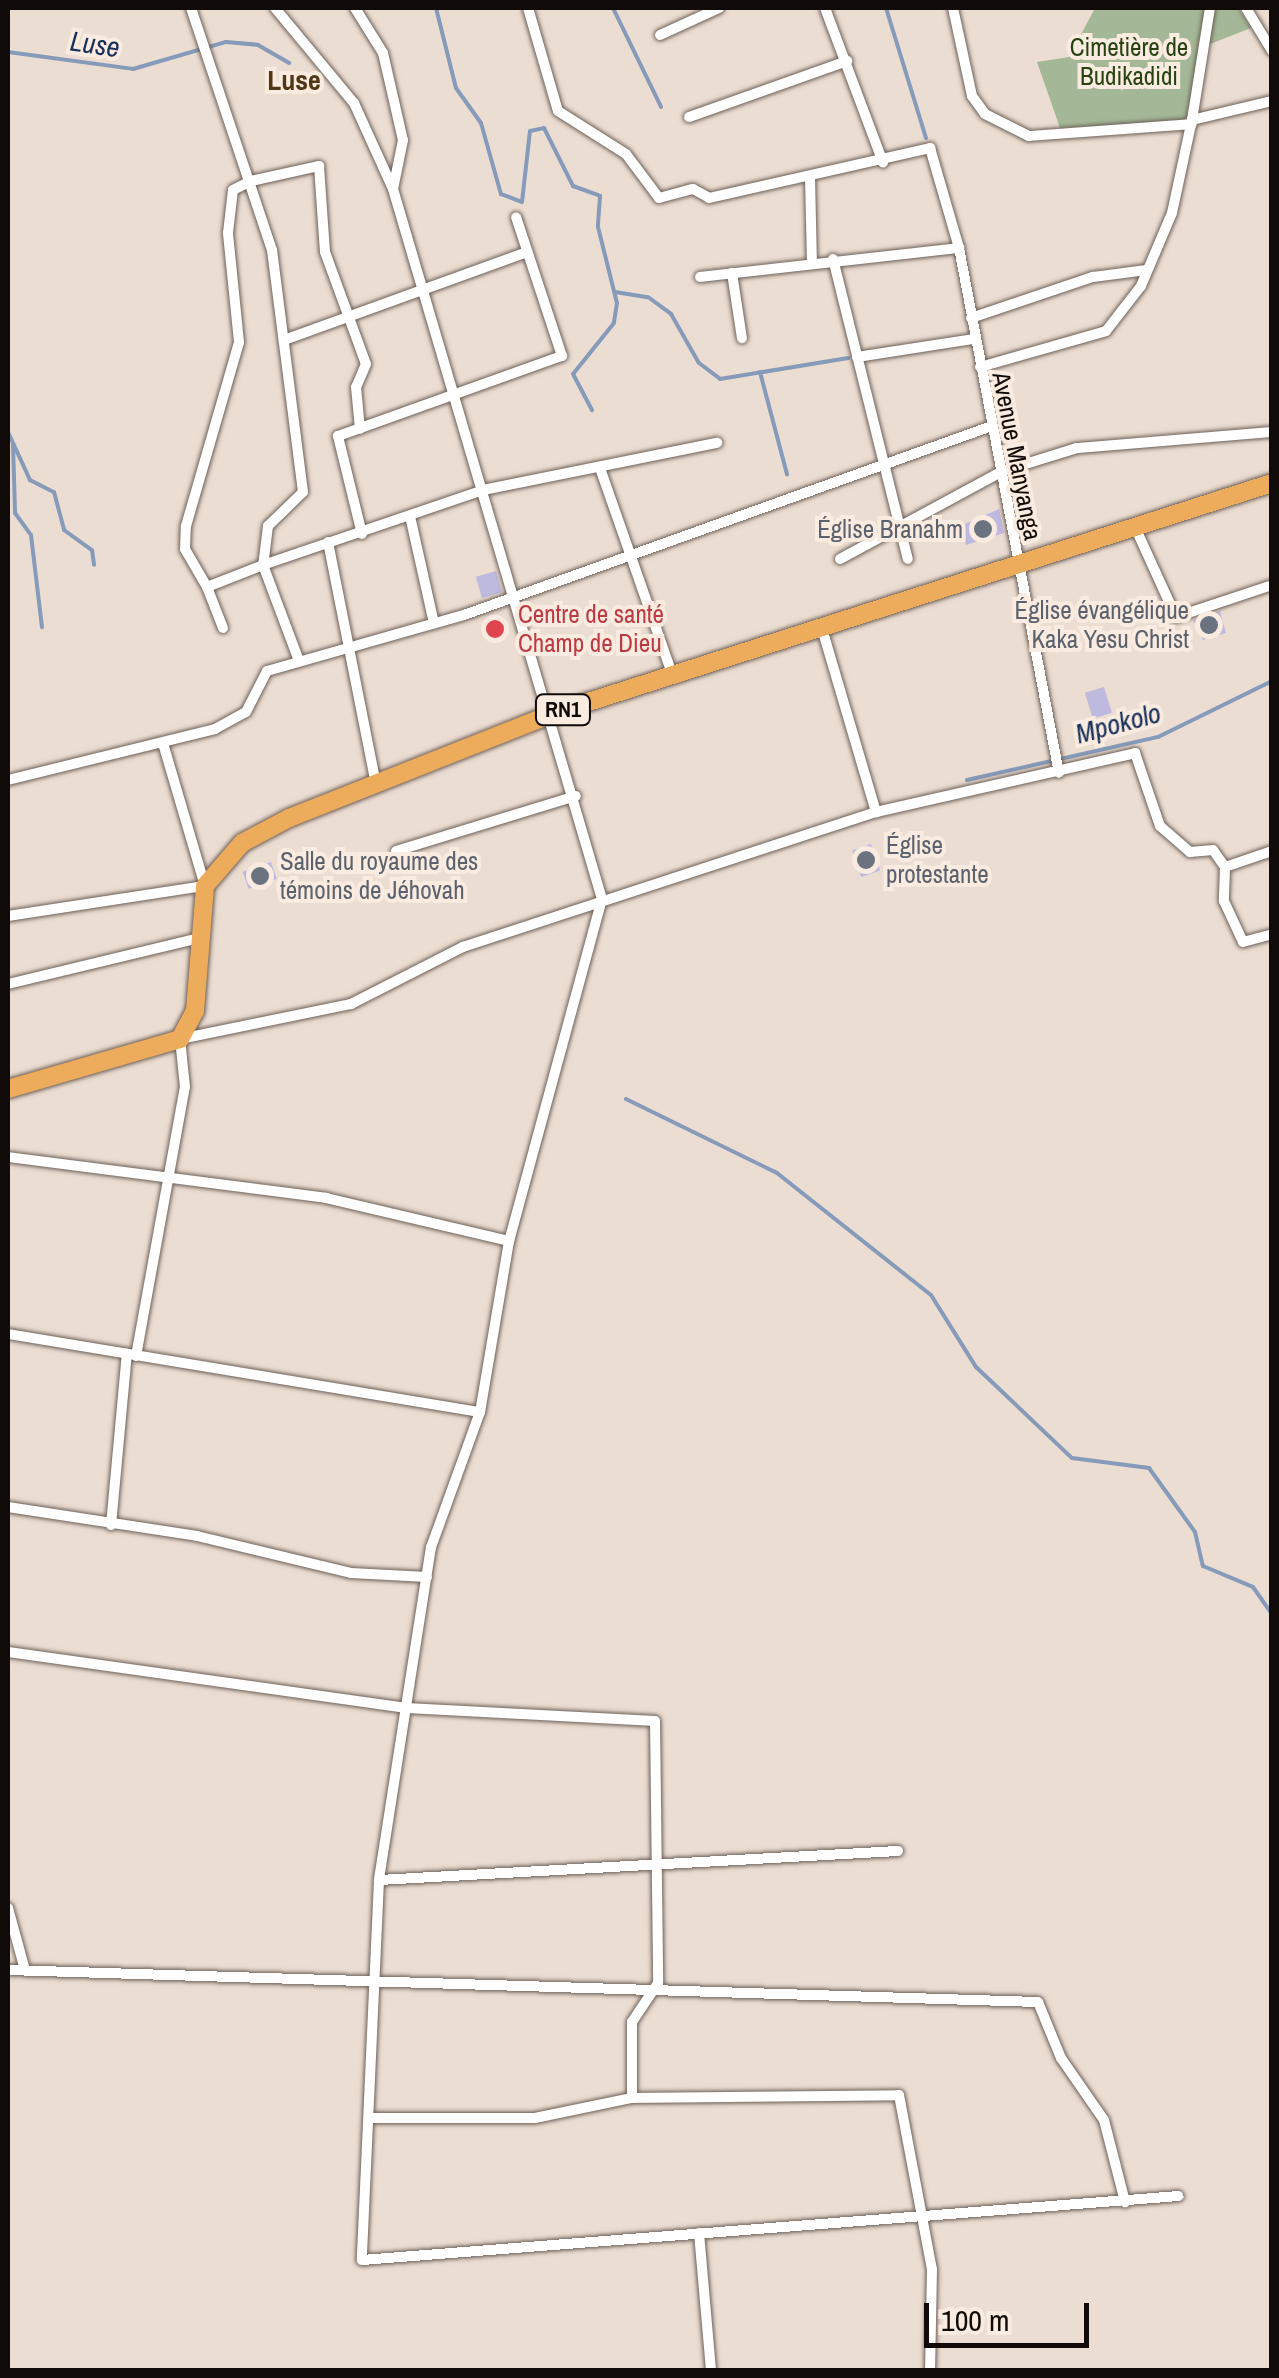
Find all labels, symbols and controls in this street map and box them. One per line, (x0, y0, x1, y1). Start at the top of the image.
water label: Luse (68, 24, 122, 64)
park label: Cimetière de Budikadidi (1070, 33, 1188, 92)
district label: Luse (267, 63, 321, 97)
street label: Avenue Manyanga (986, 369, 1048, 543)
place label: Église Branahm (817, 514, 963, 544)
marker: Église Branahm (972, 518, 994, 540)
place label: Église évangélique Kaka Yesu Christ (1015, 596, 1189, 655)
place label: Centre de santé Champ de Dieu (518, 600, 664, 659)
marker: Église évangélique Kaka Yesu Christ (1198, 614, 1220, 636)
marker: Centre de santé Champ de Dieu (482, 616, 508, 642)
road number: RN1 (533, 693, 593, 727)
water label: Mpokolo (1072, 696, 1164, 750)
place label: Église protestante (886, 831, 989, 890)
place label: Salle du royaume des témoins de Jéhovah (280, 847, 478, 906)
marker: Église protestante (855, 849, 877, 871)
marker: Salle du royaume des témoins de Jéhovah (249, 865, 271, 887)
scale bar (929, 2283, 1094, 2345)
text: 100 m (941, 2300, 1009, 2340)

